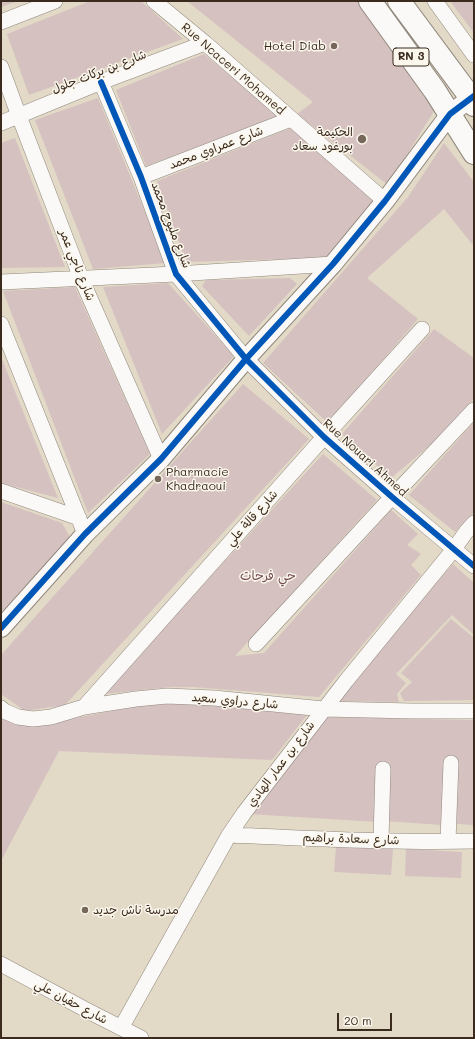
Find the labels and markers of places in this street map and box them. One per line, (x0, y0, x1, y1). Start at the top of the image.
place label: Hotel Diab (264, 39, 326, 53)
marker: Hotel Diab (329, 41, 339, 51)
place label: الحكيمة بورغود سعاد (293, 125, 353, 153)
marker: الحكيمة بورغود سعاد (356, 133, 368, 145)
place label: Pharmacie Khadraoui (166, 465, 229, 493)
marker: Pharmacie Khadraoui (153, 474, 163, 484)
place label: مدرسة ناش جديد (93, 903, 179, 917)
marker: مدرسة ناش جديد (80, 905, 90, 915)

